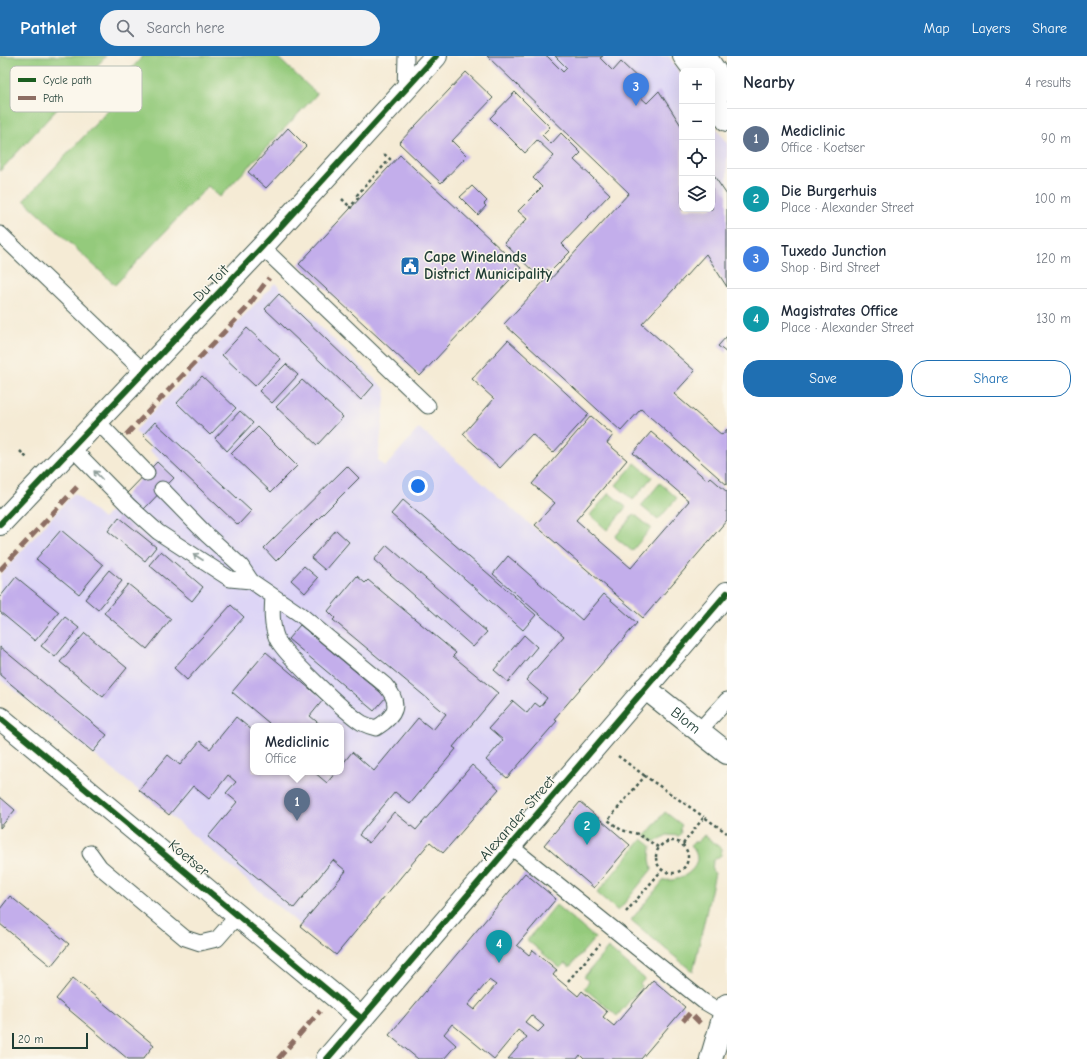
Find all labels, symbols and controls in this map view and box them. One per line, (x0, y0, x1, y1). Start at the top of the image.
search box (100, 10, 380, 46)
text: Pathlet (20, 17, 76, 39)
icon: search (114, 17, 136, 39)
text: Search here (146, 19, 225, 37)
text: Map (923, 20, 950, 37)
text: Layers (972, 20, 1010, 37)
text: Share (1032, 20, 1067, 37)
legend (10, 66, 142, 112)
map controls (679, 68, 715, 212)
button: + (679, 68, 715, 104)
pin: 3 (623, 73, 649, 106)
text: Nearby (743, 73, 794, 92)
text: Cycle path (43, 74, 92, 87)
text: 4 results (1025, 75, 1071, 90)
text: Path (43, 92, 64, 105)
button: − (679, 104, 715, 140)
text: Mediclinic (781, 122, 845, 140)
text: 1 (753, 131, 759, 146)
text: 90 m (1041, 131, 1071, 146)
button: locate (679, 140, 715, 176)
text: Office · Koetser (781, 140, 865, 155)
button: layers (679, 176, 715, 212)
text: Die Burgerhuis (781, 182, 877, 200)
text: 2 (753, 191, 759, 206)
text: 100 m (1035, 191, 1071, 206)
text: Place · Alexander Street (781, 200, 914, 215)
text: Tuxedo Junction (781, 242, 886, 260)
place label: Cape Winelands District Municipality (424, 248, 552, 283)
text: 3 (753, 251, 759, 266)
text: 120 m (1036, 251, 1071, 266)
public building icon: Cape Winelands District Municipality (399, 255, 421, 277)
street label: Du Toit (189, 260, 233, 305)
text: Shop · Bird Street (781, 260, 879, 275)
text: Magistrates Office (781, 302, 898, 320)
text: 4 (753, 311, 759, 326)
text: 130 m (1036, 311, 1071, 326)
text: Place · Alexander Street (781, 320, 914, 335)
button: Save (743, 360, 903, 397)
button: Share (911, 360, 1071, 397)
one-way arrow (93, 470, 103, 480)
your location (408, 476, 428, 496)
one-way arrow (192, 553, 204, 561)
street label: Blom (667, 703, 704, 738)
popup (250, 723, 344, 775)
text: Mediclinic (265, 733, 329, 751)
text: Office (265, 751, 296, 766)
street label: Alexander Street (475, 771, 559, 864)
pin: 1 (284, 788, 310, 821)
pin: 2 (574, 812, 600, 845)
street label: Koetser (165, 836, 213, 880)
pin: 4 (486, 930, 512, 963)
scale bar (12, 1031, 88, 1050)
text: 20 m (18, 1033, 43, 1046)

